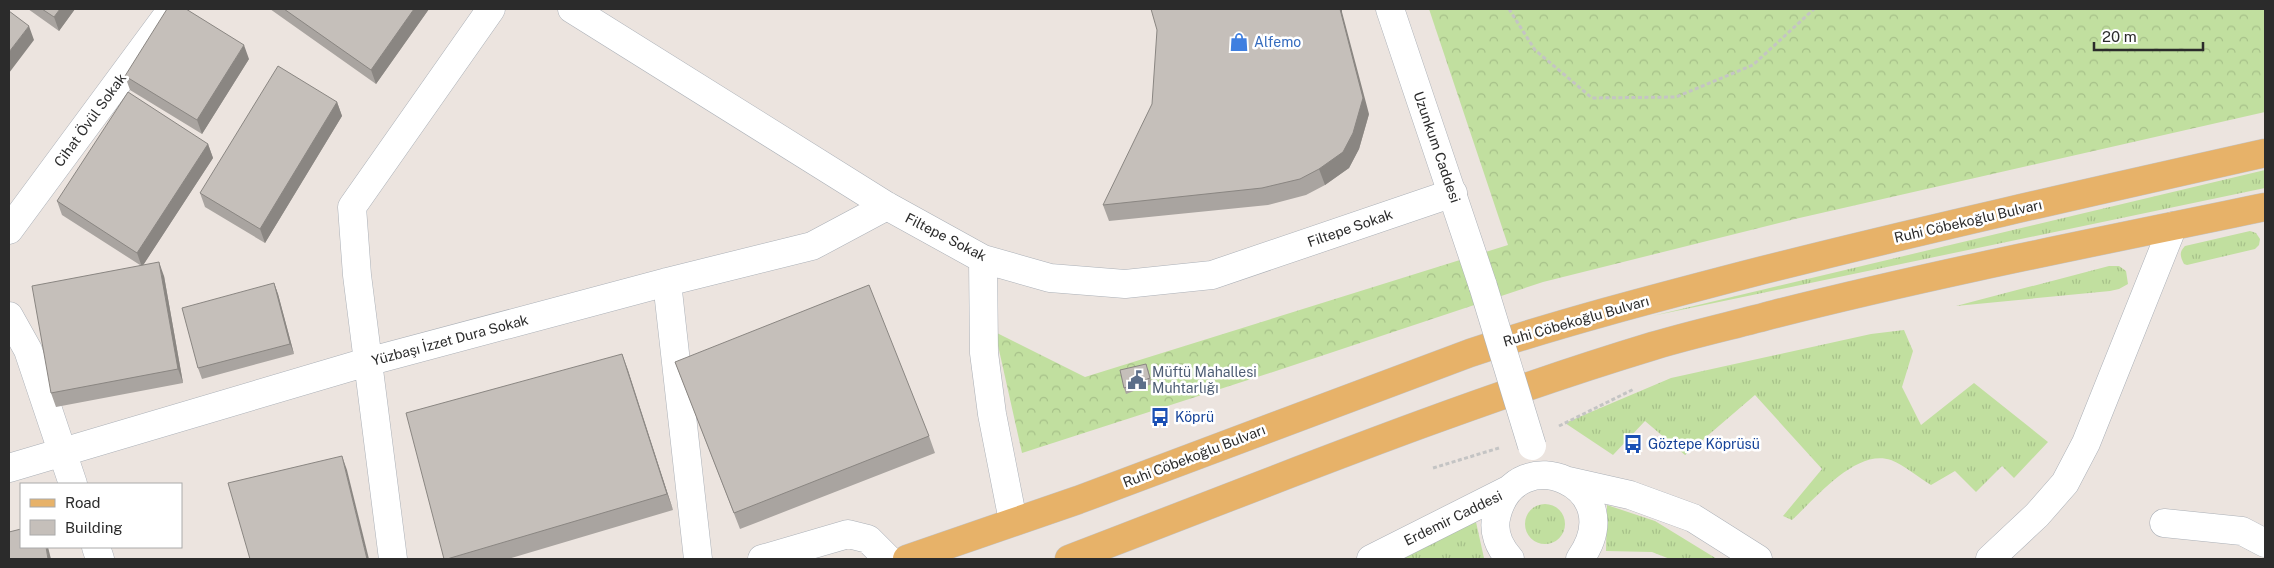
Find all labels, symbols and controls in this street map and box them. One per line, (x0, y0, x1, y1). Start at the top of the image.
scale bar (2094, 20, 2203, 52)
text: 20 m (2102, 28, 2137, 45)
shop icon: Alfemo (1228, 31, 1250, 53)
place label: Alfemo (1254, 34, 1301, 50)
street label: Cihat Övül Sokak (49, 69, 129, 170)
street label: Uzunkum Caddesi (1410, 89, 1464, 205)
street label: Ruhi Cöbekoğlu Bulvarı (1893, 196, 2043, 246)
street label: Filtepe Sokak (1305, 206, 1395, 250)
street label: Filtepe Sokak (903, 210, 989, 264)
street label: Ruhi Cöbekoğlu Bulvarı (1501, 292, 1651, 350)
street label: Yüzbaşı İzzet Dura Sokak (369, 309, 530, 369)
place label: Müftü Mahallesi Muhtarlığı (1152, 364, 1257, 396)
public building icon: Müftü Mahallesi Muhtarlığı (1126, 369, 1148, 391)
bus stop icon: Köprü (1149, 406, 1171, 428)
place label: Köprü (1175, 409, 1214, 425)
street label: Ruhi Cöbekoğlu Bulvarı (1121, 421, 1267, 491)
bus stop icon: Göztepe Köprüsü (1622, 433, 1644, 455)
place label: Göztepe Köprüsü (1648, 436, 1760, 452)
legend (20, 483, 182, 548)
street label: Erdemir Caddesi (1401, 487, 1505, 549)
text: Road (65, 494, 101, 511)
text: Building (65, 519, 123, 536)

